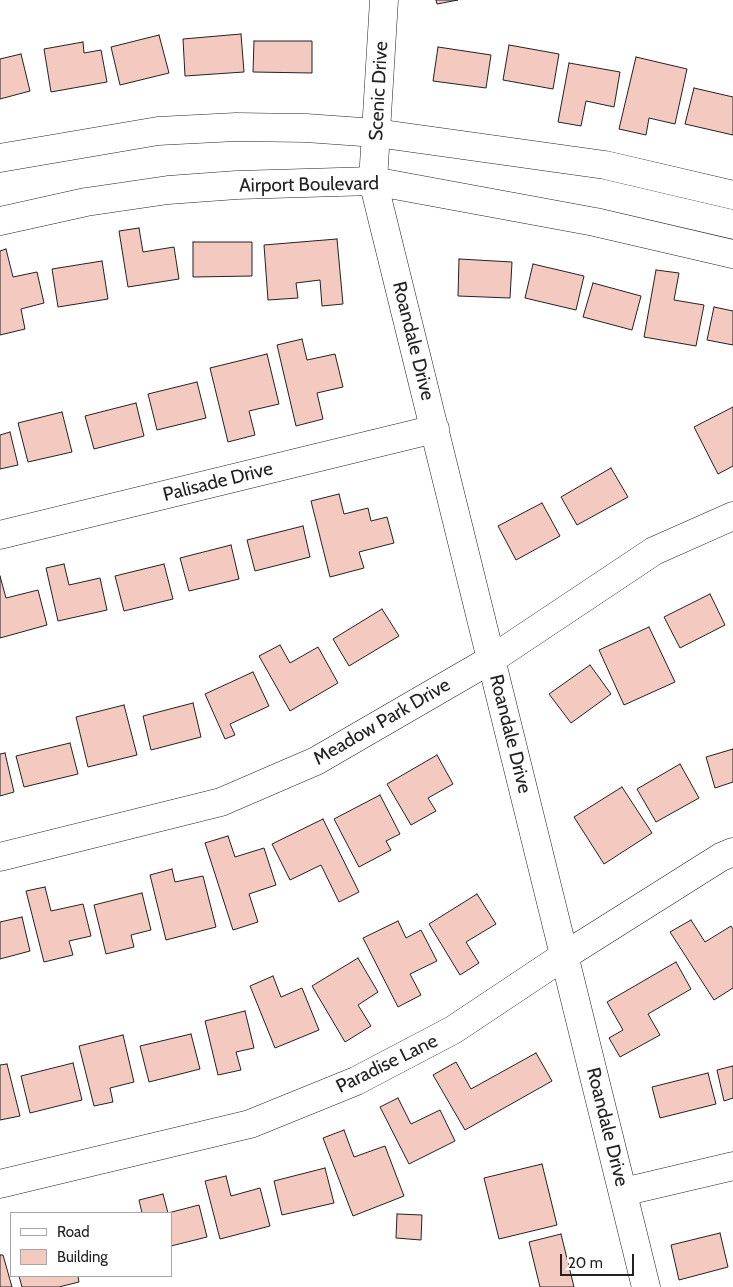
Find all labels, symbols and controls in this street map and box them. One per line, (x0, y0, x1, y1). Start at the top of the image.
street label: Scenic Drive (365, 41, 393, 141)
street label: Airport Boulevard (239, 172, 379, 198)
street label: Roandale Drive (387, 279, 439, 403)
street label: Palisade Drive (161, 457, 275, 507)
street label: Roandale Drive (484, 672, 536, 796)
street label: Meadow Park Drive (310, 674, 454, 770)
street label: Paradise Lane (333, 1030, 441, 1098)
street label: Roandale Drive (581, 1065, 633, 1189)
legend (10, 1212, 172, 1277)
text: Road (57, 1223, 90, 1241)
scale bar (563, 1244, 637, 1276)
text: Building (57, 1248, 108, 1266)
text: 20 m (568, 1254, 603, 1272)

